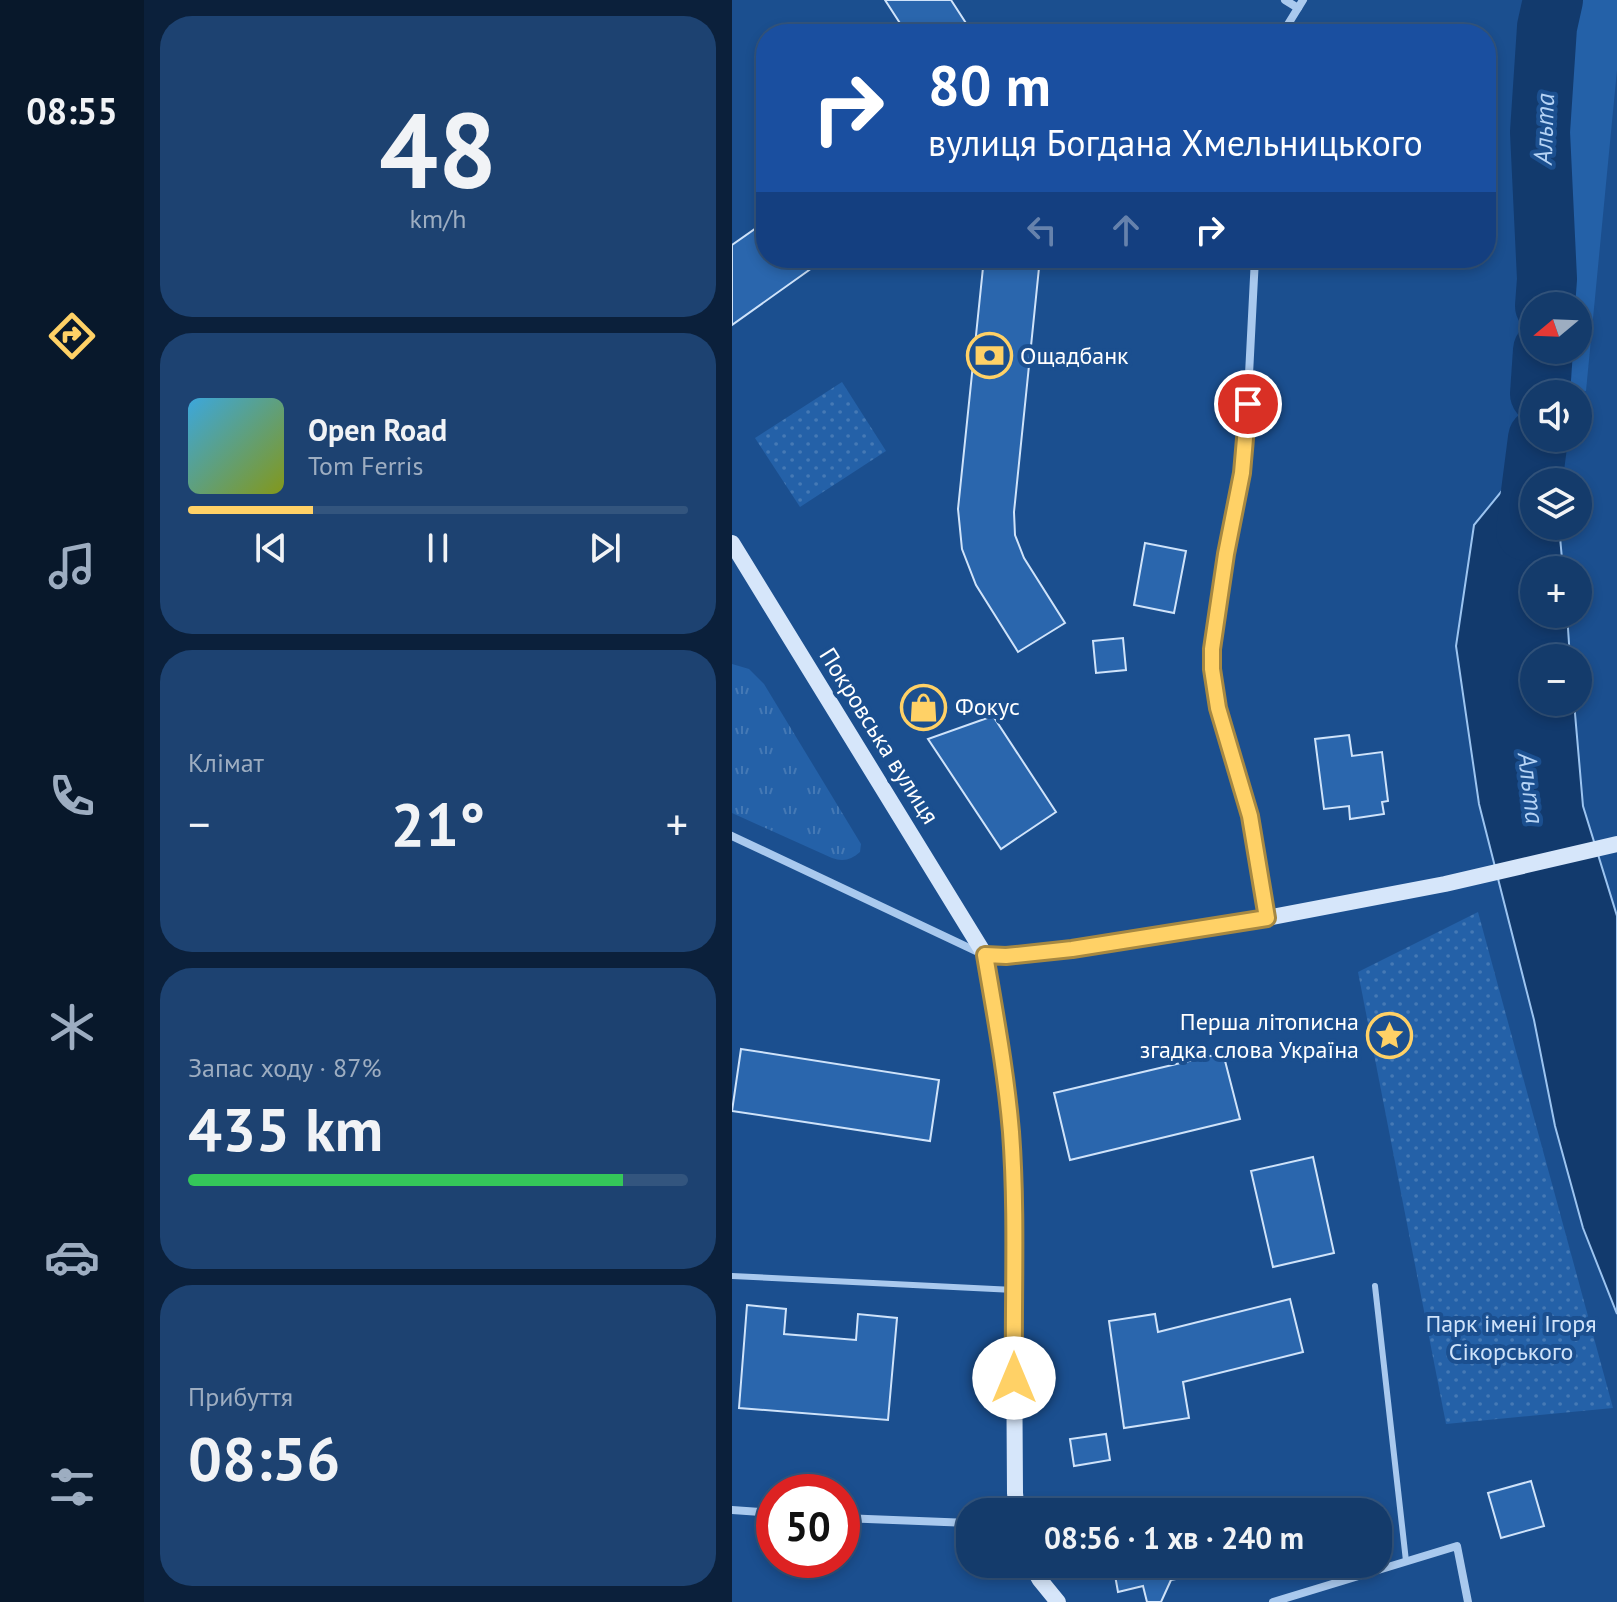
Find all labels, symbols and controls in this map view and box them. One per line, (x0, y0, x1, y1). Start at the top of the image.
text: 80 m (928, 49, 1051, 121)
icon: right (796, 56, 900, 160)
text: 48 (379, 82, 497, 217)
text: 08:55 (26, 87, 118, 134)
water label: Альта (1526, 92, 1561, 166)
text: вулиця Богдана Хмельницького (928, 119, 1423, 166)
text: km/h (410, 202, 467, 235)
icon: left (1020, 208, 1064, 252)
icon: ahead (1104, 208, 1148, 252)
icon: right (1188, 208, 1232, 252)
north arrow (1520, 292, 1592, 364)
map controls (1520, 292, 1592, 716)
icon: directions (44, 308, 100, 364)
bank icon: Ощадбанк (965, 332, 1013, 380)
place label: Ощадбанк (1020, 340, 1129, 371)
pin (1214, 370, 1282, 438)
button: sound (1520, 380, 1592, 452)
icon: arrive (1226, 382, 1270, 426)
text: Open Road (308, 410, 447, 449)
text: Tom Ferris (308, 449, 423, 482)
button: layers (1520, 468, 1592, 540)
icon: previous (249, 526, 293, 570)
icon: pause (416, 526, 460, 570)
icon: next (583, 526, 627, 570)
icon: music (44, 538, 100, 594)
button: + (1520, 556, 1592, 628)
street label: Покровська вулиця (813, 642, 946, 830)
button: − (1520, 644, 1592, 716)
shop icon: Фокус (900, 683, 948, 731)
place label: Фокус (955, 691, 1020, 722)
text: Клімат (188, 746, 264, 779)
water label: Альта (1511, 750, 1552, 826)
icon: phone (44, 768, 100, 824)
text: 21° (391, 785, 485, 863)
text: − (188, 795, 210, 852)
text: + (666, 795, 688, 852)
icon: climate (44, 999, 100, 1055)
place label: Перша літописна згадка слова Україна (1140, 1006, 1359, 1065)
place icon: Перша літописна згадка слова Україна (1366, 1012, 1414, 1060)
text: Запас ходу · 87% (188, 1051, 382, 1084)
text: 435 km (188, 1090, 383, 1168)
icon: car (44, 1229, 100, 1285)
park label: Парк імені Ігоря Сікорського (1425, 1308, 1597, 1367)
position arrow (972, 1336, 1056, 1420)
text: Прибуття (188, 1380, 293, 1413)
text: 08:56 (188, 1419, 340, 1497)
icon: filters (44, 1459, 100, 1515)
speed limit sign: 50 (756, 1474, 860, 1578)
text: 08:56 · 1 хв · 240 m (1044, 1518, 1304, 1557)

